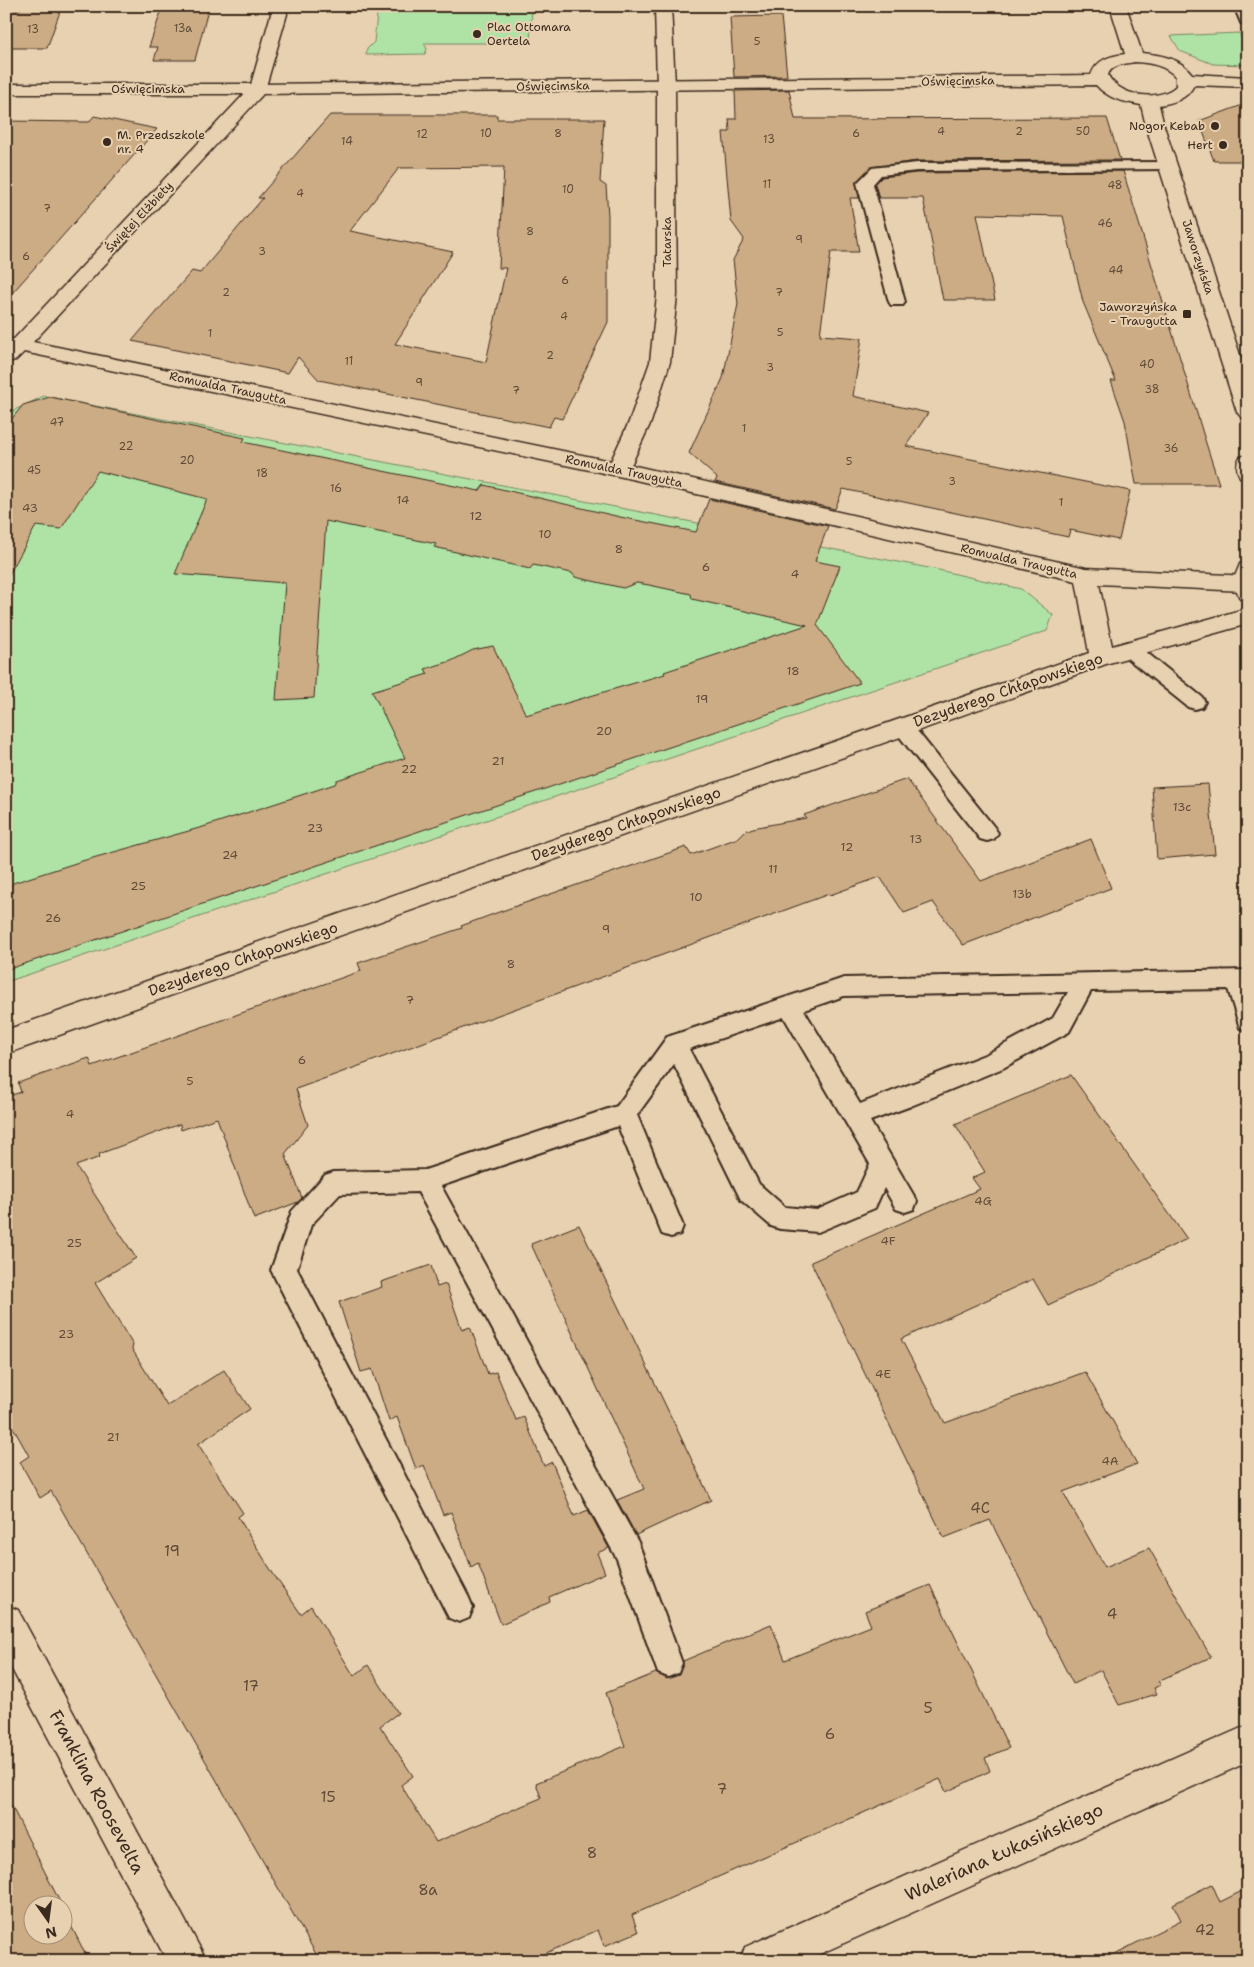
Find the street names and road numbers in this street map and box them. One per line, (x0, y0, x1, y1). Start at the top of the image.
street label: Oświęcimska (921, 72, 995, 90)
street label: Oświęcimska (516, 77, 590, 95)
street label: Oświęcimska (111, 81, 185, 97)
street label: Świętej Elżbiety (102, 178, 176, 256)
street label: Tatarska (659, 216, 675, 267)
street label: Jaworzyńska (1178, 218, 1218, 297)
street label: Romualda Traugutta (168, 368, 288, 408)
street label: Romualda Traugutta (564, 451, 684, 491)
street label: Romualda Traugutta (959, 540, 1079, 582)
street label: Dezyderego Chłapowskiego (910, 648, 1106, 732)
street label: Dezyderego Chłapowskiego (528, 782, 724, 866)
street label: Dezyderego Chłapowskiego (145, 917, 341, 1001)
street label: Franklina Roosevelta (44, 1706, 150, 1878)
street label: Waleriana Łukasińskiego (901, 1797, 1107, 1907)

